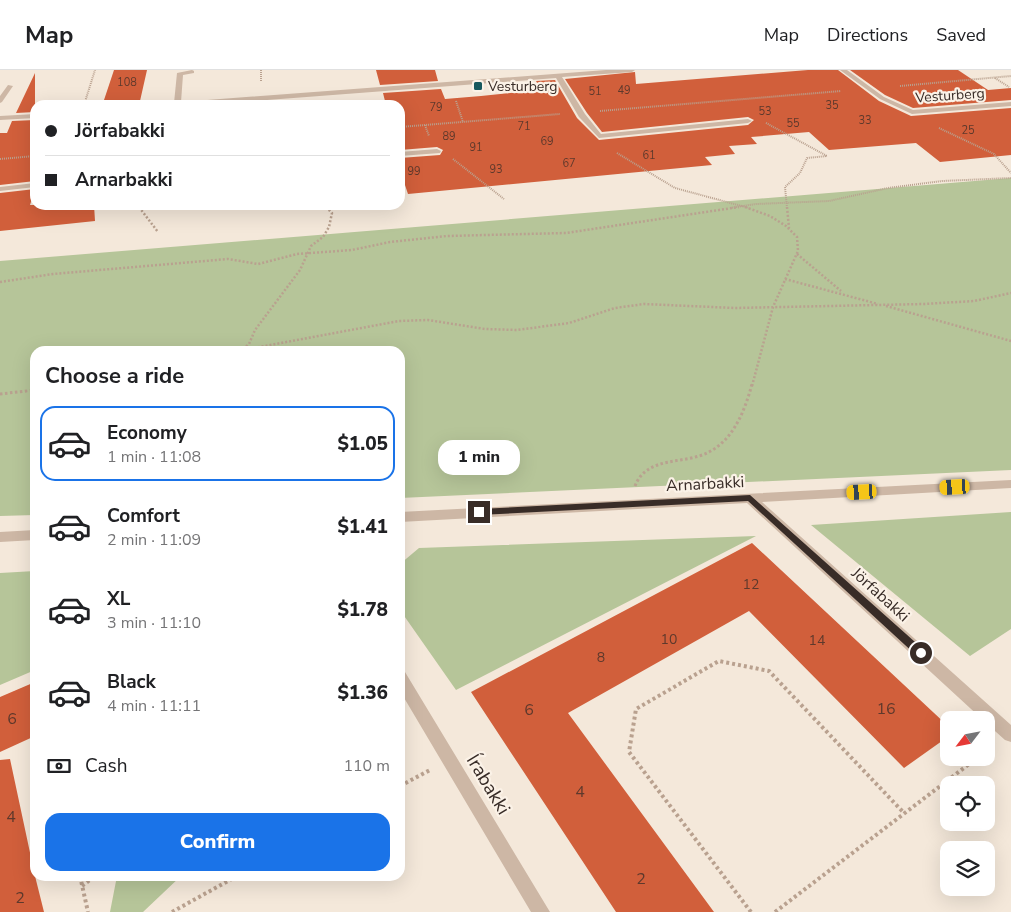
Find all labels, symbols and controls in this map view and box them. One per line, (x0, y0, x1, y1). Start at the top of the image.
text: Map (25, 19, 73, 51)
text: Map (764, 23, 799, 47)
text: Directions (827, 23, 908, 47)
text: Saved (936, 23, 986, 47)
house number: 108 (117, 75, 137, 90)
place label: Vesturberg (487, 77, 557, 96)
marker: Vesturberg (472, 80, 484, 92)
house number: 49 (617, 83, 631, 98)
house number: 51 (588, 84, 602, 99)
street label: Vesturberg (914, 84, 985, 107)
house number: 35 (825, 98, 839, 113)
house number: 79 (429, 100, 443, 115)
house number: 53 (758, 104, 772, 119)
house number: 33 (858, 113, 872, 128)
house number: 55 (786, 116, 800, 131)
text: Jörfabakki (75, 118, 165, 144)
house number: 71 (517, 119, 531, 134)
house number: 25 (961, 123, 975, 138)
house number: 89 (442, 129, 456, 144)
house number: 69 (540, 134, 554, 149)
house number: 91 (469, 140, 483, 155)
house number: 61 (642, 148, 656, 163)
house number: 67 (562, 156, 576, 171)
house number: 93 (489, 162, 503, 177)
house number: 99 (407, 164, 421, 179)
text: Arnarbakki (75, 167, 173, 193)
text: Choose a ride (45, 361, 184, 391)
text: Economy (107, 420, 187, 446)
icon: car (47, 421, 92, 466)
text: $1.05 (337, 431, 388, 457)
callout: 1 min (438, 440, 520, 474)
text: 1 min · 11:08 (107, 446, 201, 468)
text: 1 min (458, 446, 500, 468)
street label: Arnarbakki (665, 471, 745, 497)
car (939, 479, 970, 495)
car (846, 484, 877, 500)
route end (468, 501, 490, 523)
text: Comfort (107, 503, 180, 529)
icon: car (47, 504, 92, 549)
text: $1.41 (337, 514, 388, 540)
text: 2 min · 11:09 (107, 529, 201, 551)
street label: Jörfabakki (846, 562, 914, 627)
house number: 12 (743, 575, 759, 594)
text: XL (107, 586, 130, 612)
icon: car (47, 587, 92, 632)
text: $1.78 (337, 597, 388, 623)
text: 3 min · 11:10 (107, 612, 201, 634)
house number: 10 (661, 630, 677, 649)
house number: 14 (809, 631, 825, 650)
route start (910, 642, 932, 664)
house number: 8 (597, 648, 605, 667)
text: Black (107, 669, 156, 695)
icon: car (47, 670, 92, 715)
text: $1.36 (337, 680, 388, 706)
text: 4 min · 11:11 (107, 695, 201, 717)
house number: 16 (876, 698, 896, 720)
house number: 6 (524, 699, 534, 721)
house number: 6 (7, 708, 17, 730)
north arrow (940, 711, 995, 766)
map controls (940, 711, 995, 896)
street label: Írabakki (460, 749, 516, 820)
icon: cash (45, 752, 73, 780)
text: Cash (85, 753, 127, 779)
text: 110 m (343, 755, 390, 777)
button: locate (940, 776, 995, 831)
house number: 4 (575, 781, 585, 803)
house number: 4 (6, 806, 16, 828)
button: Confirm (45, 813, 390, 871)
button: layers (940, 841, 995, 896)
house number: 2 (636, 868, 646, 890)
house number: 2 (15, 887, 25, 909)

